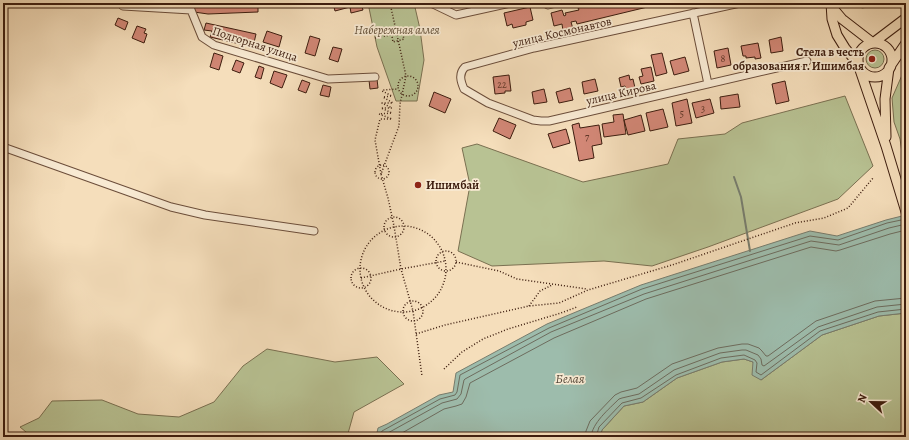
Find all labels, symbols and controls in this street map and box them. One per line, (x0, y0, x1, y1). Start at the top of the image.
street label: улица Космонавтов (510, 13, 613, 51)
park label: Набережная аллея (354, 22, 440, 38)
street label: Подгорная улица (210, 23, 300, 65)
place label: Стела в честь образования г. Ишимбая (733, 44, 865, 74)
house number: 8 (721, 52, 726, 65)
marker: Стела в честь образования г. Ишимбая (867, 54, 877, 64)
street label: улица Кирова (583, 77, 658, 109)
house number: 22 (497, 78, 507, 91)
house number: 3 (701, 102, 705, 115)
house number: 5 (680, 107, 684, 120)
house number: 7 (585, 130, 590, 143)
place label: Ишимбай (426, 177, 479, 193)
marker: Ишимбай (413, 180, 423, 190)
water label: Белая (555, 370, 585, 387)
north arrow (851, 382, 891, 422)
text: N (854, 392, 871, 405)

